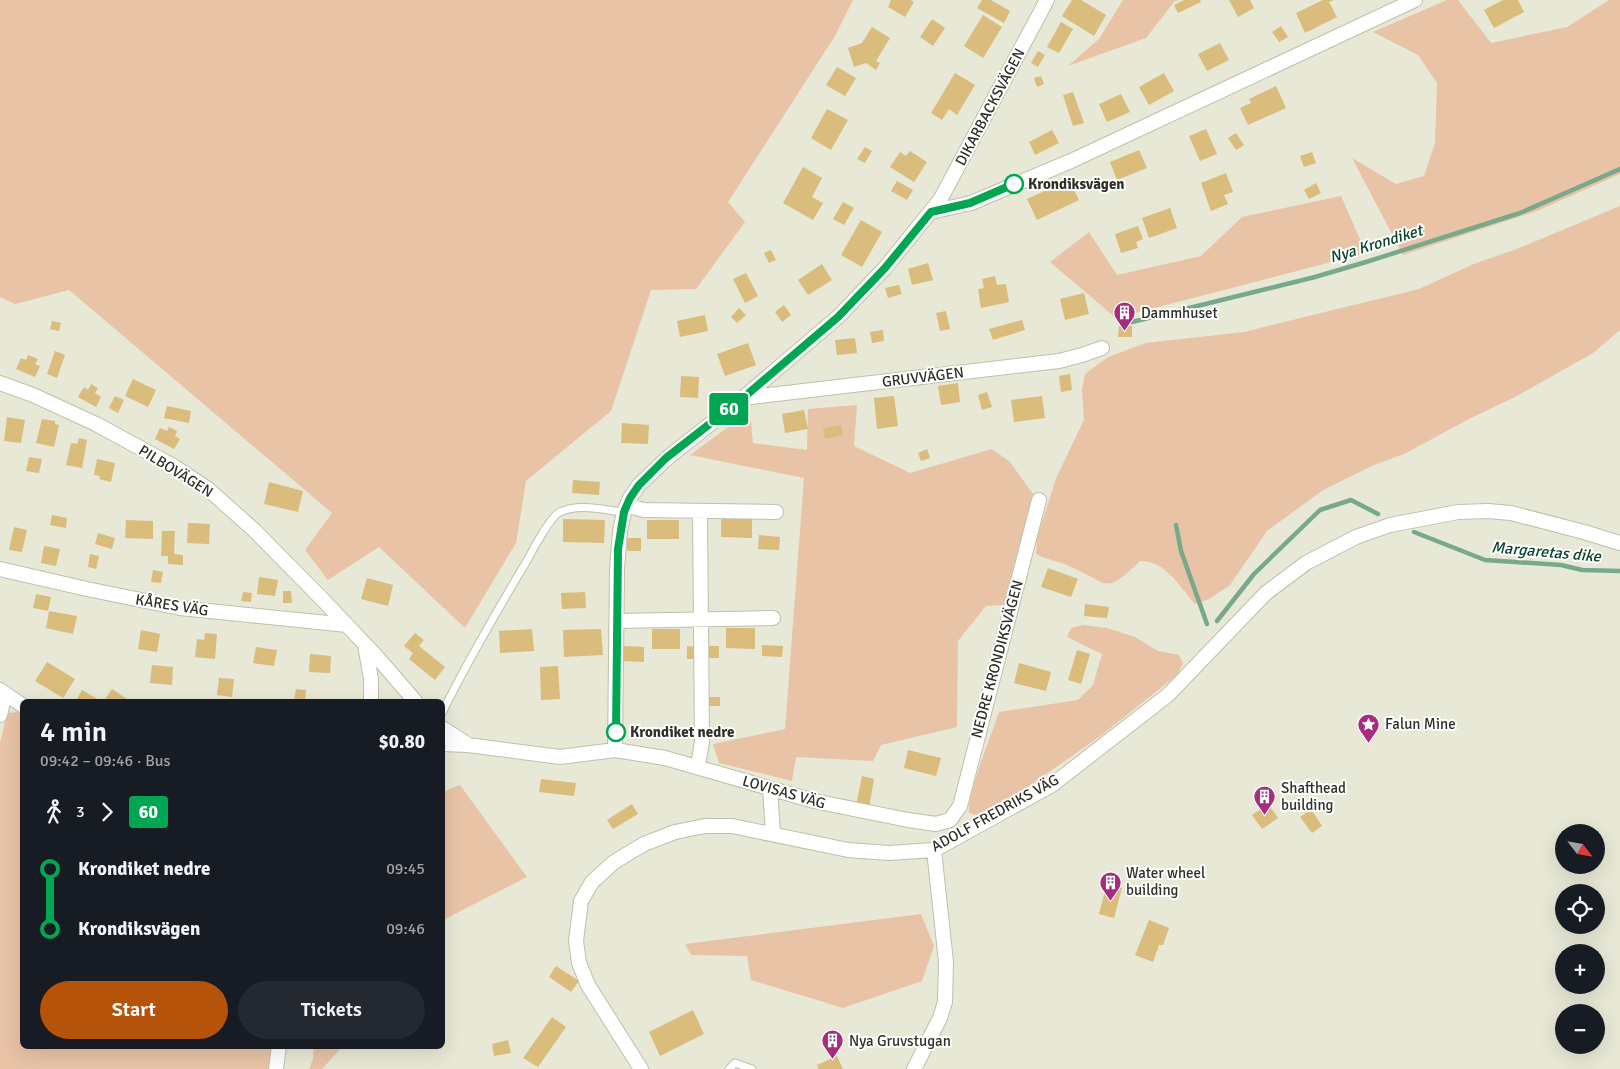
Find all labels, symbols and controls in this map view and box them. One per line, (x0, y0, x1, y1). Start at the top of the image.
street label: DIKARBACKSVÄGEN (951, 45, 1029, 169)
marker: Krondiksvägen (1004, 174, 1024, 194)
place label: Krondiksvägen (1028, 175, 1125, 193)
water label: Nya Krondiket (1327, 220, 1427, 268)
building icon: Dammhuset (1113, 301, 1137, 332)
place label: Dammhuset (1141, 304, 1218, 322)
street label: GRUVVÄGEN (881, 363, 965, 391)
line badge: 60 (706, 393, 752, 425)
text: 60 (719, 398, 739, 420)
street label: PILBOVÄGEN (135, 441, 217, 501)
water label: Margaretas dike (1491, 537, 1602, 567)
street label: NEDRE KRONDIKSVÄGEN (967, 578, 1027, 740)
street label: KÅRES VÄG (134, 590, 210, 620)
place icon: Falun Mine (1357, 712, 1381, 743)
text: 4 min (40, 715, 107, 749)
place label: Falun Mine (1385, 715, 1456, 733)
marker: Krondiket nedre (606, 722, 626, 742)
place label: Krondiket nedre (630, 723, 735, 741)
text: $0.80 (379, 730, 425, 754)
text: 09:42 – 09:46 · Bus (40, 751, 171, 771)
street label: ADOLF FREDRIKS VÄG (928, 770, 1062, 856)
street label: LOVISAS VÄG (740, 772, 828, 812)
place label: Shafthead building (1281, 779, 1346, 814)
building icon: Shafthead building (1253, 785, 1277, 816)
icon: walk (40, 798, 68, 826)
icon: forward (93, 798, 121, 826)
text: 60 (139, 801, 158, 823)
text: 3 (76, 802, 85, 822)
north arrow (1555, 824, 1605, 874)
map controls (1555, 824, 1605, 1054)
text: Krondiket nedre (78, 857, 210, 881)
text: 09:45 (386, 859, 425, 879)
place label: Water wheel building (1126, 864, 1206, 899)
building icon: Water wheel building (1098, 870, 1122, 901)
button: locate (1555, 884, 1605, 934)
text: Krondiksvägen (78, 917, 200, 941)
text: 09:46 (386, 919, 425, 939)
button: + (1555, 944, 1605, 994)
button: Start (40, 981, 228, 1039)
button: Tickets (238, 981, 425, 1039)
button: − (1555, 1004, 1605, 1054)
building icon: Nya Gruvstugan (821, 1029, 845, 1060)
place label: Nya Gruvstugan (849, 1032, 951, 1050)

